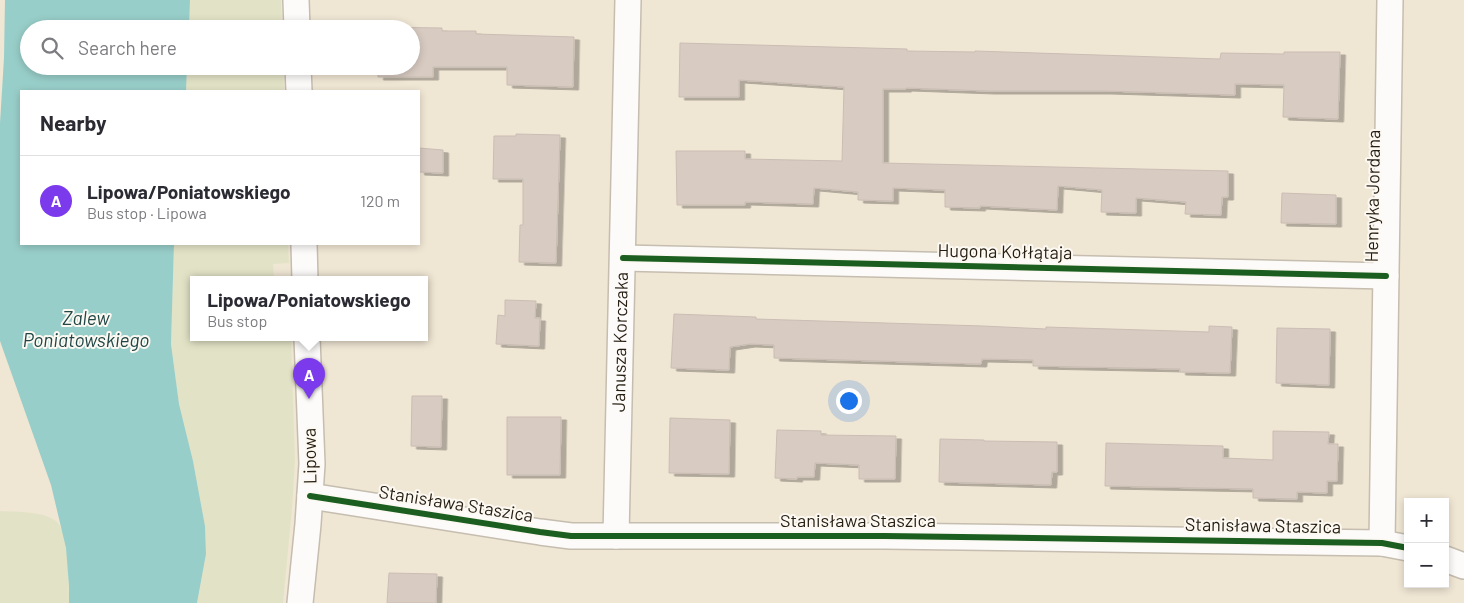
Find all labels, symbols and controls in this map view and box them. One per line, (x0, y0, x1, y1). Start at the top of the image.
search box (20, 20, 420, 75)
icon: search (38, 34, 66, 62)
text: Search here (78, 36, 177, 59)
text: Nearby (40, 110, 106, 135)
street label: Henryka Jordana (1360, 129, 1384, 263)
text: Lipowa/Poniatowskiego (87, 180, 291, 203)
text: A (51, 191, 61, 210)
text: 120 m (360, 191, 400, 210)
text: Bus stop · Lipowa (87, 203, 207, 222)
street label: Hugona Kołłątaja (937, 239, 1073, 263)
street label: Janusza Korczaka (607, 272, 632, 412)
popup (190, 276, 428, 341)
text: Lipowa/Poniatowskiego (207, 288, 411, 311)
water label: Zalew Poniatowskiego (23, 306, 149, 351)
text: Bus stop (207, 311, 267, 330)
pin: A (293, 358, 325, 399)
your location (836, 388, 862, 414)
street label: Lipowa (298, 428, 320, 484)
street label: Stanisława Staszica (377, 480, 535, 526)
map controls (1404, 498, 1449, 588)
button: + (1404, 498, 1449, 543)
street label: Stanisława Staszica (780, 509, 936, 531)
street label: Stanisława Staszica (1185, 513, 1341, 537)
button: − (1404, 543, 1449, 588)

